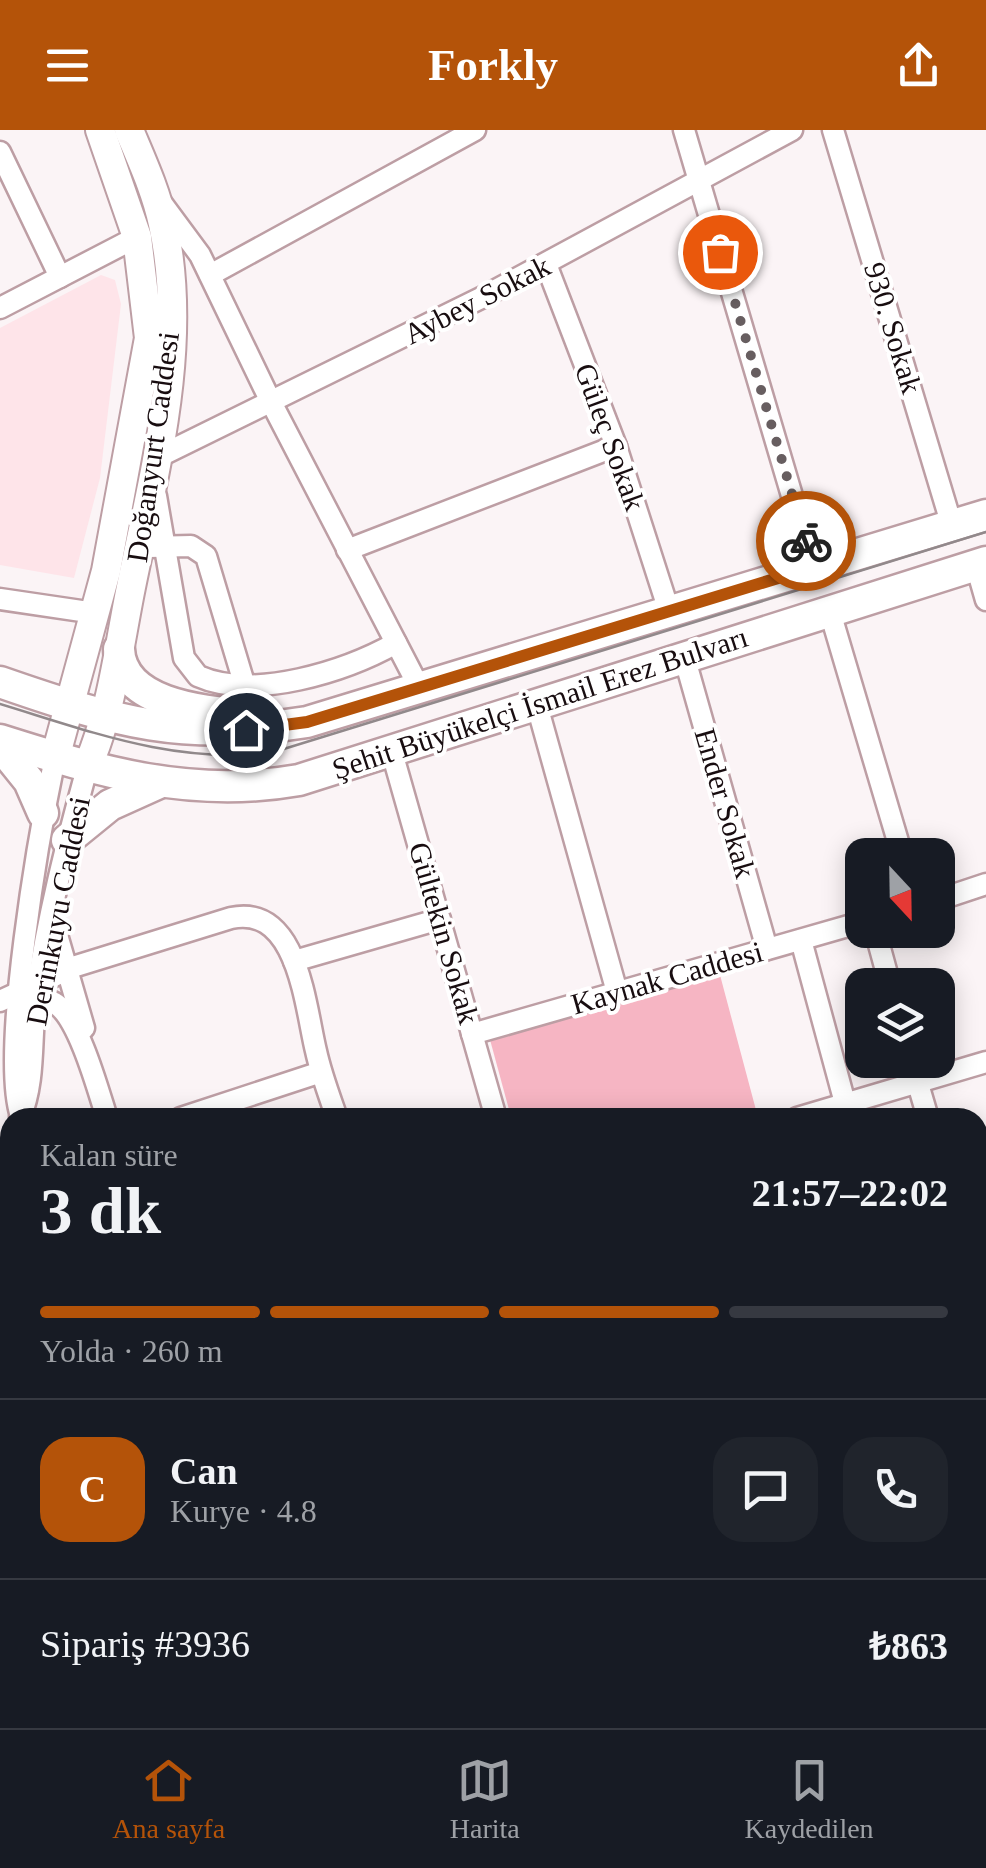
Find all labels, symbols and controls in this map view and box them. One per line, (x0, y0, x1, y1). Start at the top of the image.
icon: menu (40, 38, 95, 93)
icon: share (891, 38, 946, 93)
text: Forkly (428, 40, 558, 90)
pin (678, 210, 763, 295)
icon: bag (693, 225, 748, 280)
street label: Aybey Sokak (398, 249, 555, 351)
street label: 930. Sokak (858, 258, 929, 397)
street label: Doğanyurt Caddesi (120, 330, 185, 564)
street label: Güleç Sokak (569, 359, 652, 515)
courier (756, 491, 856, 591)
icon: bike (779, 514, 834, 569)
street label: Şehit Büyükelçi İsmail Erez Bulvarı (328, 620, 752, 785)
pin (204, 688, 289, 773)
icon: home (219, 703, 274, 758)
street label: Ender Sokak (688, 724, 763, 881)
street label: Derinkuyu Caddesi (19, 794, 96, 1028)
street label: Gültekin Sokak (403, 838, 486, 1028)
north arrow (845, 838, 955, 948)
map controls (845, 838, 955, 1078)
street label: Kaynak Caddesi (567, 934, 766, 1021)
button: layers (845, 968, 955, 1078)
text: Kalan süre (40, 1137, 178, 1173)
text: 21:57–22:02 (752, 1172, 948, 1214)
text: 3 dk (40, 1175, 161, 1247)
text: Yolda · 260 m (40, 1333, 223, 1369)
button: chat (713, 1437, 818, 1542)
button: phone (843, 1437, 948, 1542)
text: Can (170, 1450, 238, 1492)
text: C (79, 1468, 106, 1510)
text: Kurye · 4.8 (170, 1493, 317, 1529)
text: Sipariş #3936 (40, 1623, 250, 1665)
text: ₺863 (869, 1625, 948, 1667)
tab: Ana sayfa (112, 1753, 225, 1845)
tab: Harita (450, 1753, 520, 1845)
tab: Kaydedilen (745, 1753, 874, 1845)

